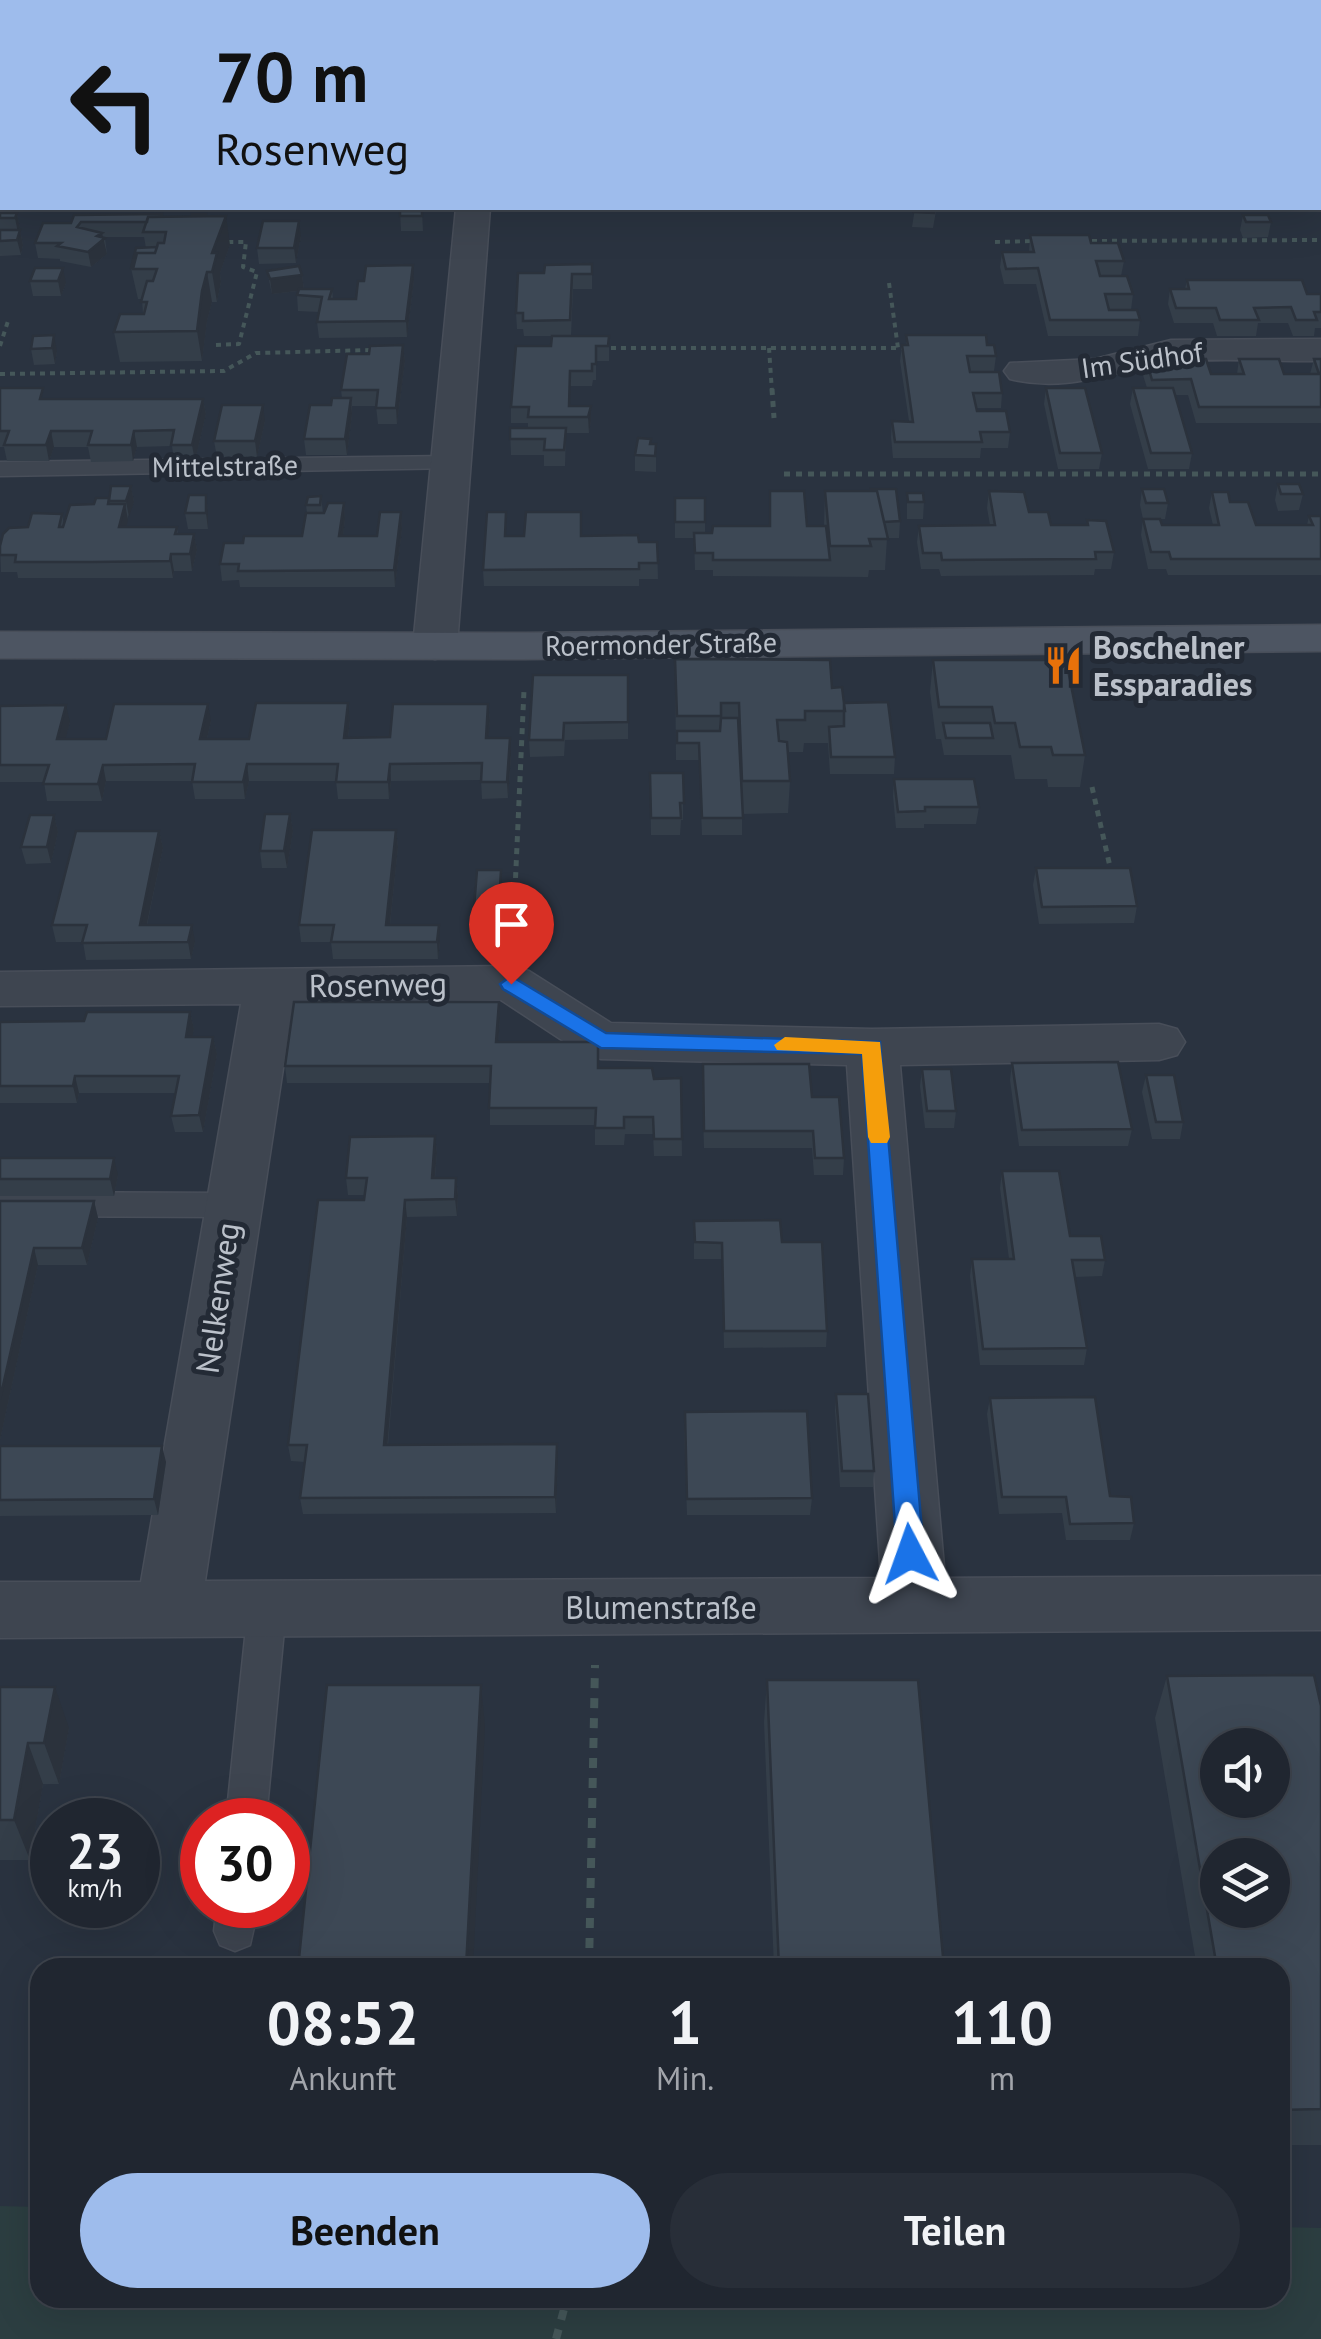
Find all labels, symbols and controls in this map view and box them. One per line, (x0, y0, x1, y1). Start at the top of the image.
text: 70 m (215, 31, 368, 121)
icon: left (50, 40, 180, 170)
text: Rosenweg (215, 119, 409, 177)
street label: Im Südhof (1079, 333, 1206, 386)
street label: Mittelstraße (152, 446, 298, 485)
street label: Roermonder Straße (545, 623, 777, 664)
place label: Boschelner Essparadies (1093, 626, 1253, 705)
restaurant icon: Boschelner Essparadies (1042, 645, 1084, 687)
pin (469, 882, 554, 985)
icon: arrive (484, 897, 539, 952)
street label: Rosenweg (309, 962, 447, 1006)
street label: Nelkenweg (186, 1220, 248, 1376)
position arrow (858, 1502, 962, 1606)
street label: Blumenstraße (565, 1586, 757, 1628)
map controls (1200, 1728, 1290, 1928)
button: sound (1200, 1728, 1290, 1818)
speed limit sign: 30 (180, 1798, 310, 1928)
text: 23 (67, 1818, 123, 1883)
button: layers (1200, 1838, 1290, 1928)
text: km/h (68, 1872, 122, 1904)
text: 08:52 (267, 1983, 419, 2061)
text: 1 (668, 1983, 702, 2061)
text: 110 (951, 1983, 1053, 2061)
text: Ankunft (290, 2057, 396, 2099)
text: Min. (656, 2057, 714, 2099)
text: m (989, 2057, 1015, 2099)
button: Beenden (80, 2173, 650, 2288)
button: Teilen (670, 2173, 1240, 2288)

